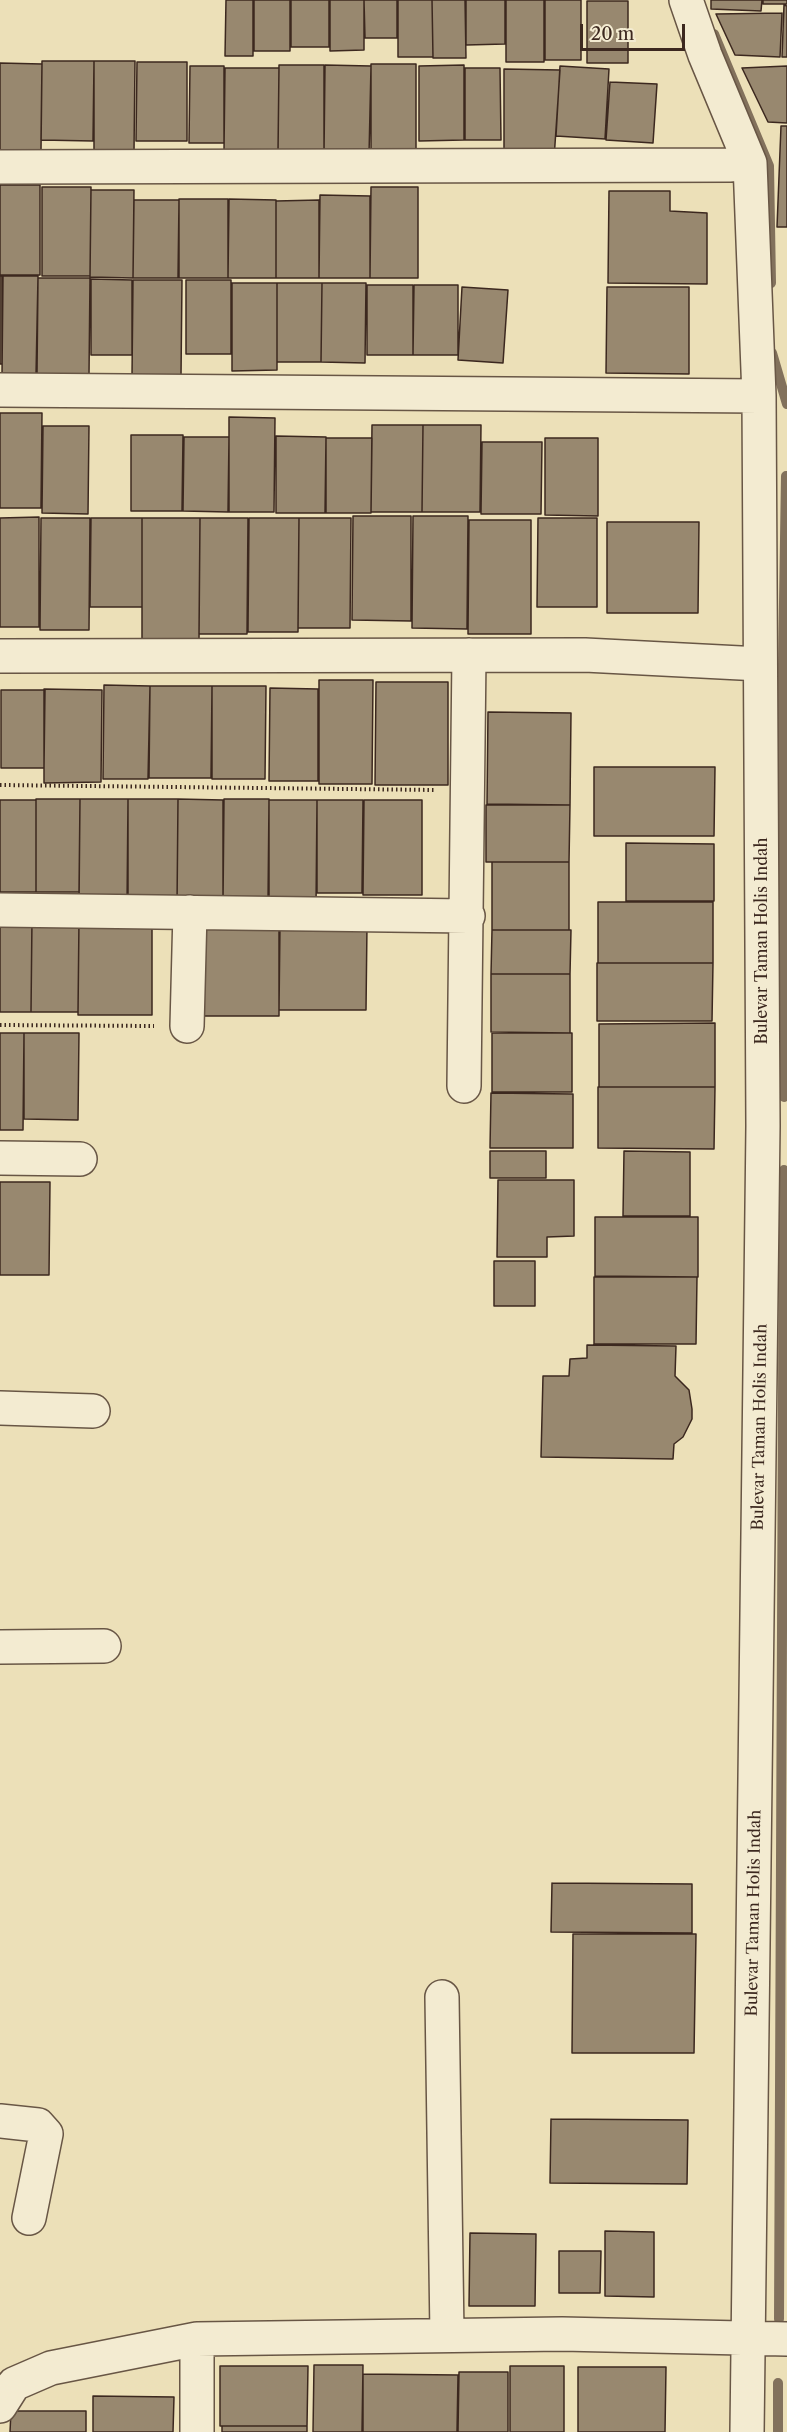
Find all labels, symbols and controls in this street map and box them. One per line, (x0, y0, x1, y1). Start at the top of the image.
scale bar (583, 12, 688, 50)
text: 20 m (591, 23, 634, 45)
street label: Bulevar Taman Holis Indah (752, 838, 772, 1044)
street label: Bulevar Taman Holis Indah (749, 1323, 771, 1531)
street label: Bulevar Taman Holis Indah (743, 1809, 765, 2017)

